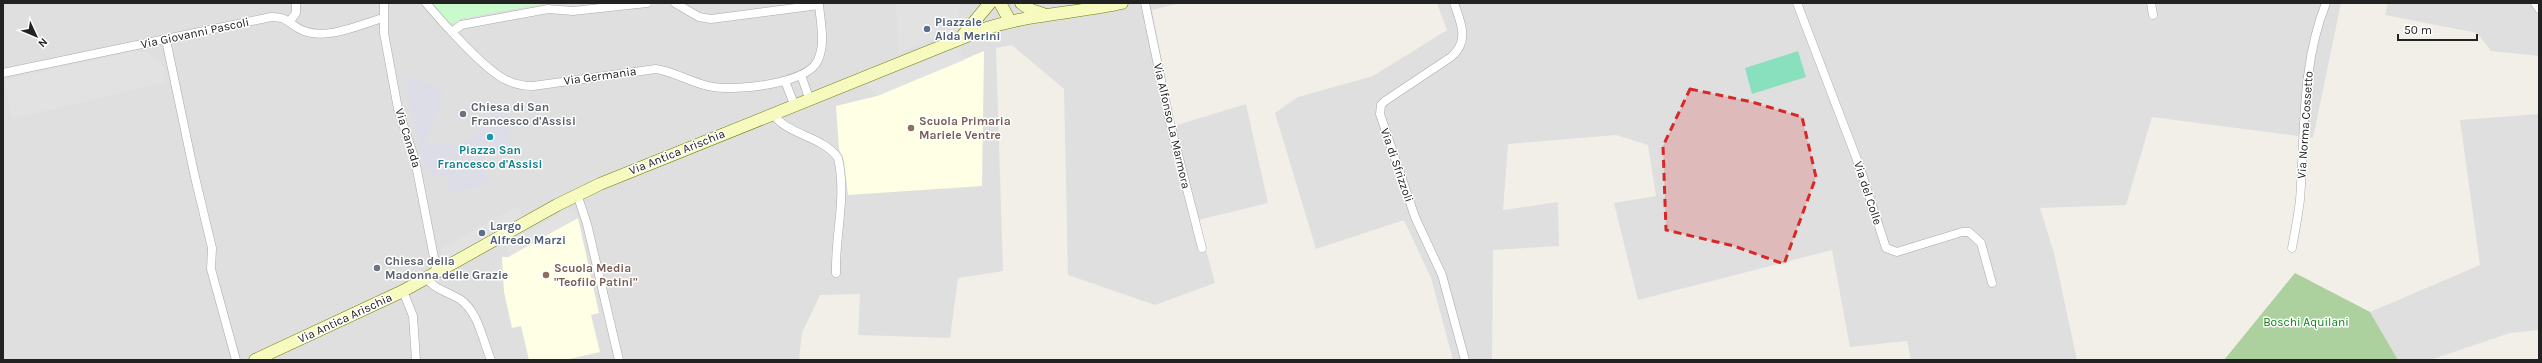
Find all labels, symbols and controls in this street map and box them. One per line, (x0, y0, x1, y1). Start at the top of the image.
street label: Via Giovanni Pascoli (140, 15, 250, 51)
place label: Piazzale Alda Merini (935, 15, 1001, 43)
north arrow (16, 16, 56, 56)
scale bar (2398, 16, 2477, 42)
text: 50 m (2404, 23, 2432, 37)
marker: Piazzale Alda Merini (922, 24, 932, 34)
text: N (35, 35, 50, 50)
street label: Via Alfonso La Marmora (1151, 62, 1193, 190)
street label: Via Germania (563, 64, 637, 88)
street label: Via Norma Cossetto (2294, 71, 2316, 179)
place label: Chiesa di San Francesco d'Assisi (471, 100, 576, 128)
street label: Via Canada (392, 107, 424, 169)
marker: Chiesa di San Francesco d'Assisi (458, 109, 468, 119)
place label: Scuola Primaria Mariele Ventre (919, 114, 1011, 142)
marker: Scuola Primaria Mariele Ventre (906, 123, 916, 133)
street label: Via Antica Arischia (627, 126, 727, 178)
street label: Via di Sfrizzoli (1378, 126, 1416, 204)
marker: Piazza San Francesco d'Assisi (485, 132, 495, 142)
place label: Piazza San Francesco d'Assisi (438, 143, 542, 171)
street label: Via del Colle (1851, 159, 1885, 227)
place label: Largo Alfredo Marzi (490, 219, 566, 247)
marker: Largo Alfredo Marzi (477, 228, 487, 238)
place label: Chiesa della Madonna delle Grazie (385, 254, 508, 282)
place label: Scuola Media "Teofilo Patini" (554, 261, 638, 289)
marker: Chiesa della Madonna delle Grazie (372, 263, 382, 273)
marker: Scuola Media "Teofilo Patini" (541, 270, 551, 280)
street label: Via Antica Arischia (296, 290, 394, 346)
park label: Boschi Aquilani (2263, 315, 2349, 329)

